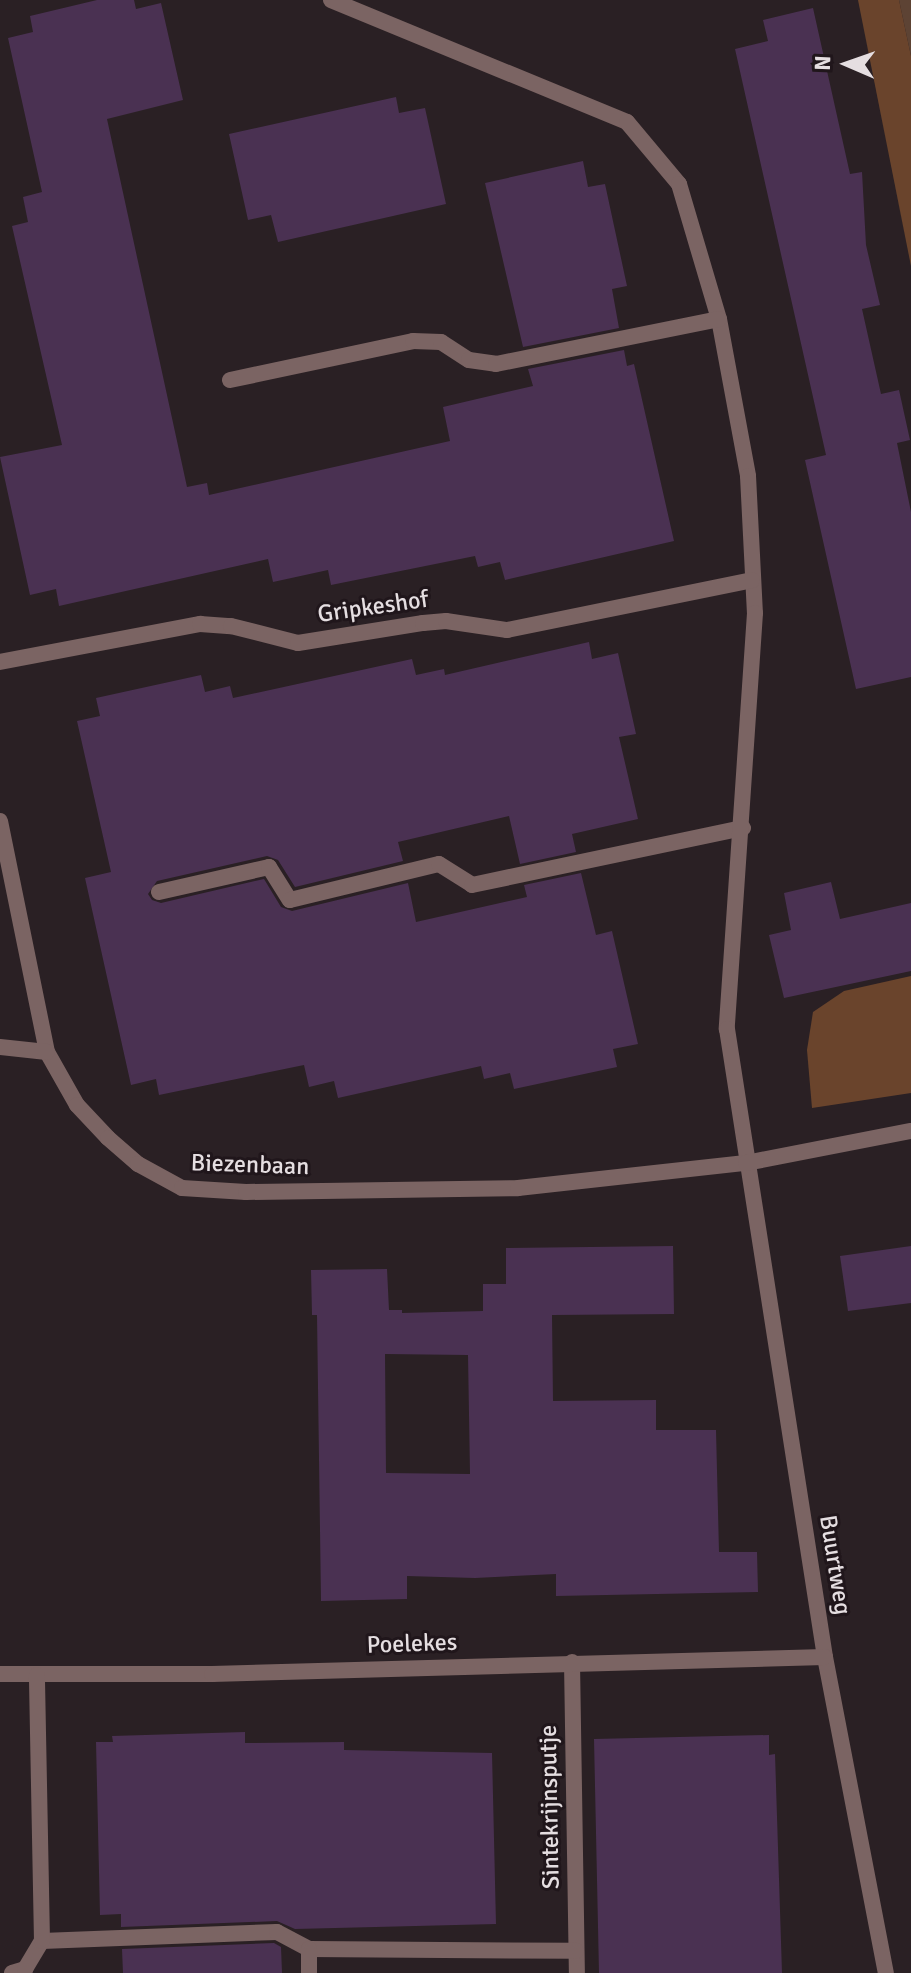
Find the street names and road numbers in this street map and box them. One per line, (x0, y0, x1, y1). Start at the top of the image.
street label: Gripkeshof (316, 585, 430, 629)
street label: Biezenbaan (190, 1149, 310, 1181)
street label: Buurtweg (813, 1513, 857, 1617)
street label: Poelekes (366, 1628, 458, 1660)
street label: Sintekrijnsputje (534, 1725, 566, 1889)

